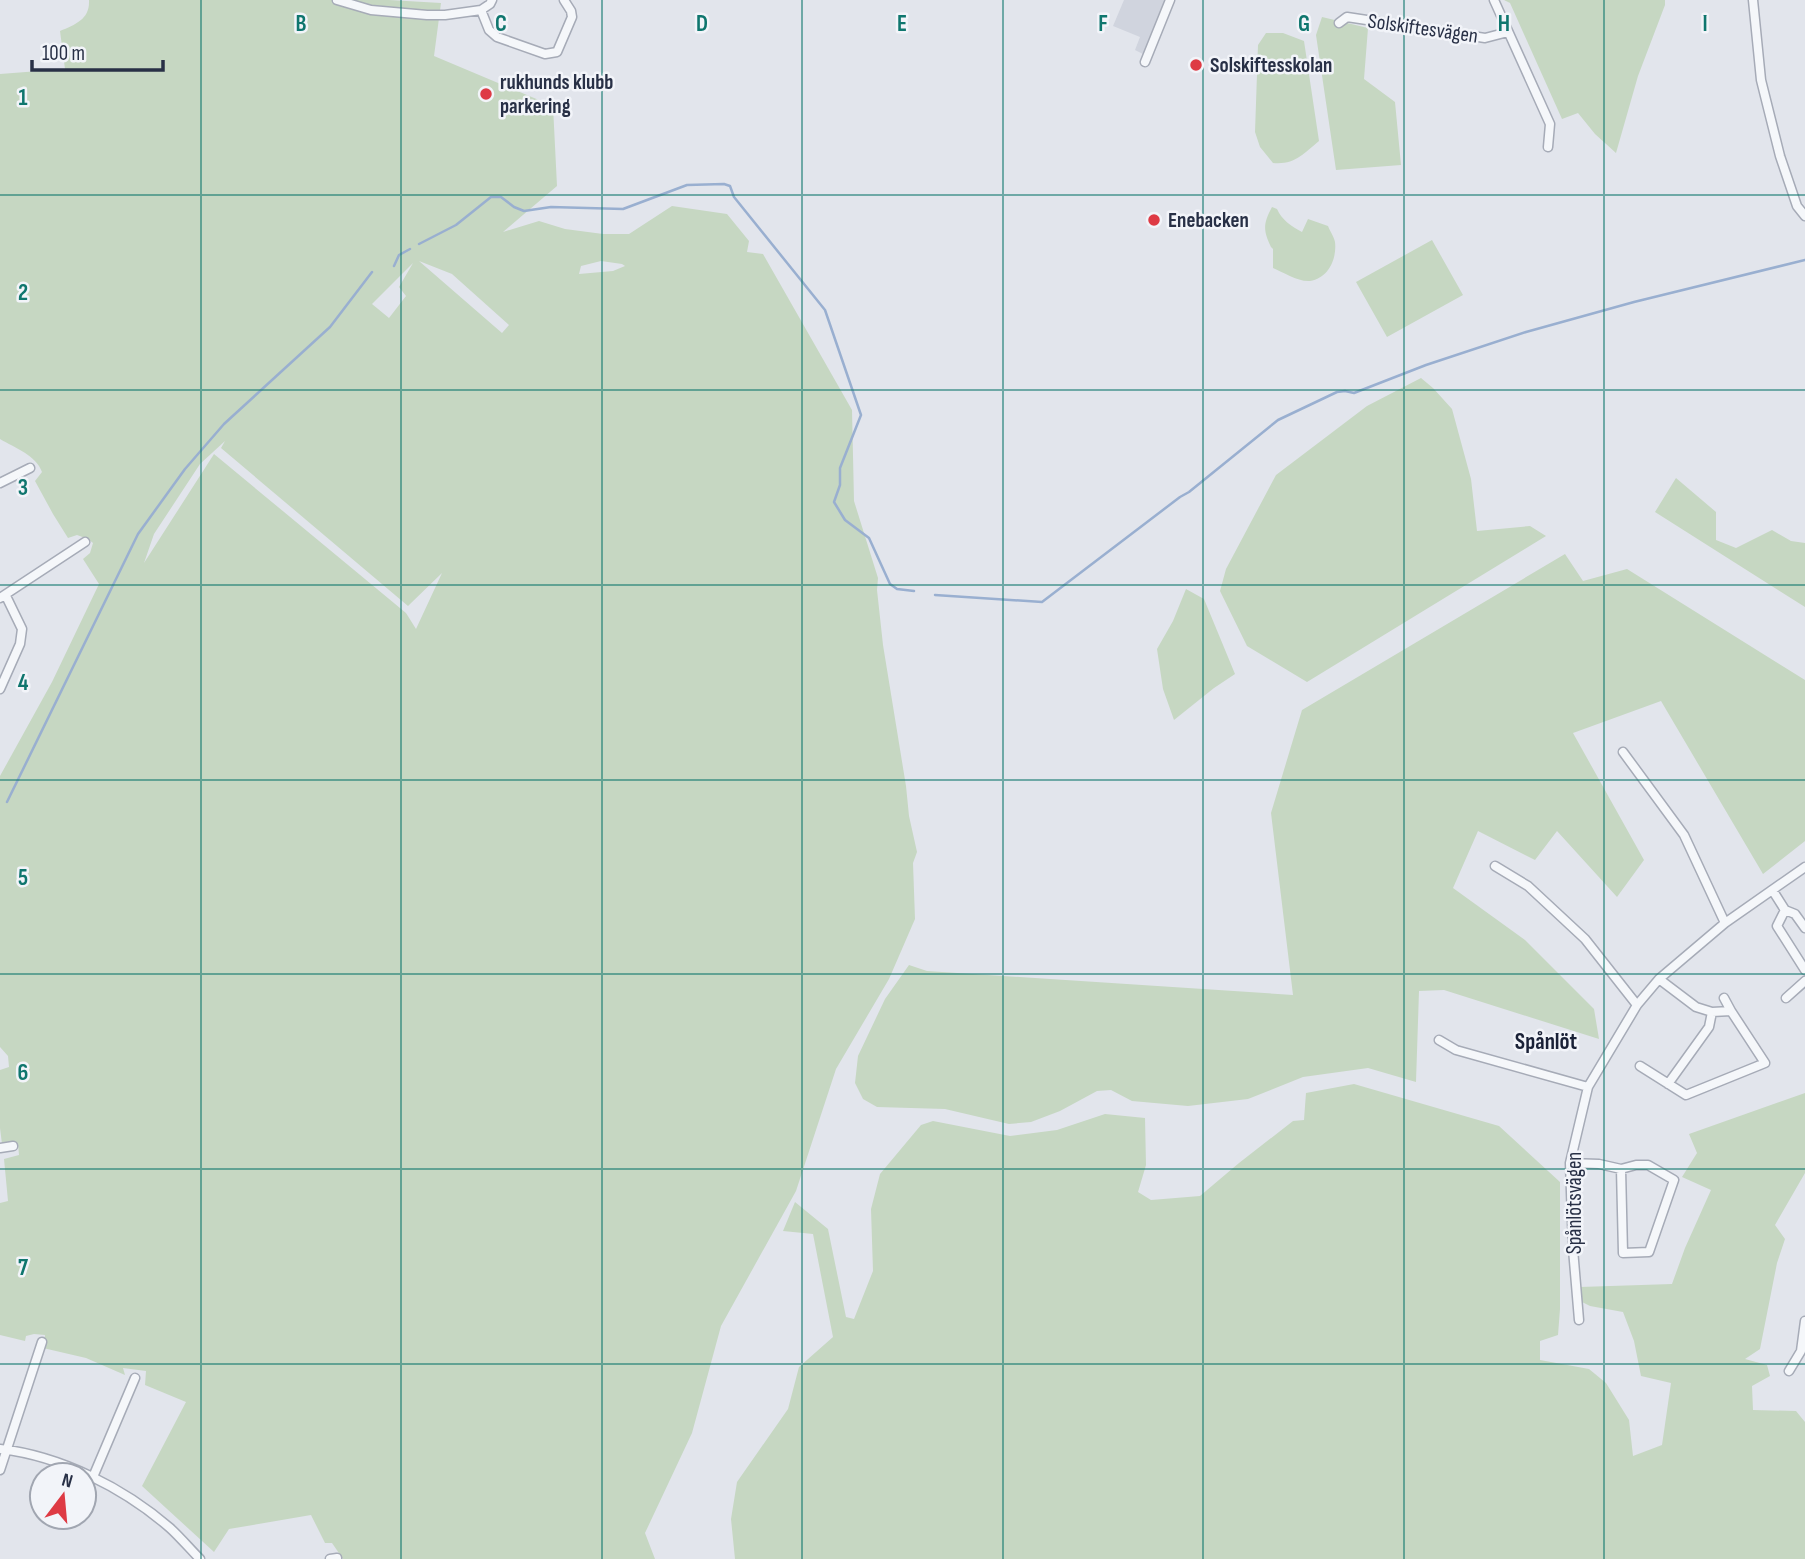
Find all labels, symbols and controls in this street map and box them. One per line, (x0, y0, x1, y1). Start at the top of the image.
street label: Solskiftesvägen (1366, 8, 1480, 49)
text: B (296, 10, 307, 38)
text: C (495, 10, 507, 38)
text: D (696, 10, 708, 38)
text: E (897, 10, 907, 38)
text: F (1098, 10, 1108, 38)
text: G (1298, 10, 1310, 38)
text: H (1498, 10, 1510, 38)
text: I (1702, 10, 1708, 38)
scale bar (32, 28, 163, 72)
text: 100 m (42, 41, 85, 66)
place label: Solskiftesskolan (1210, 53, 1332, 78)
marker: Solskiftesskolan (1188, 57, 1204, 73)
place label: rukhunds klubb parkering (500, 70, 613, 119)
text: 1 (18, 84, 28, 112)
marker: rukhunds klubb parkering (478, 86, 494, 102)
place label: Enebacken (1168, 208, 1249, 233)
marker: Enebacken (1146, 212, 1162, 228)
text: 2 (18, 279, 28, 307)
text: 3 (18, 474, 28, 502)
text: 4 (18, 669, 29, 697)
text: 5 (18, 864, 28, 892)
district label: Spånlöt (1515, 1028, 1578, 1056)
text: 6 (18, 1059, 28, 1087)
street label: Spånlötsvägen (1562, 1152, 1587, 1254)
text: 7 (18, 1254, 28, 1282)
north arrow (28, 1461, 98, 1531)
text: N (59, 1469, 75, 1494)

